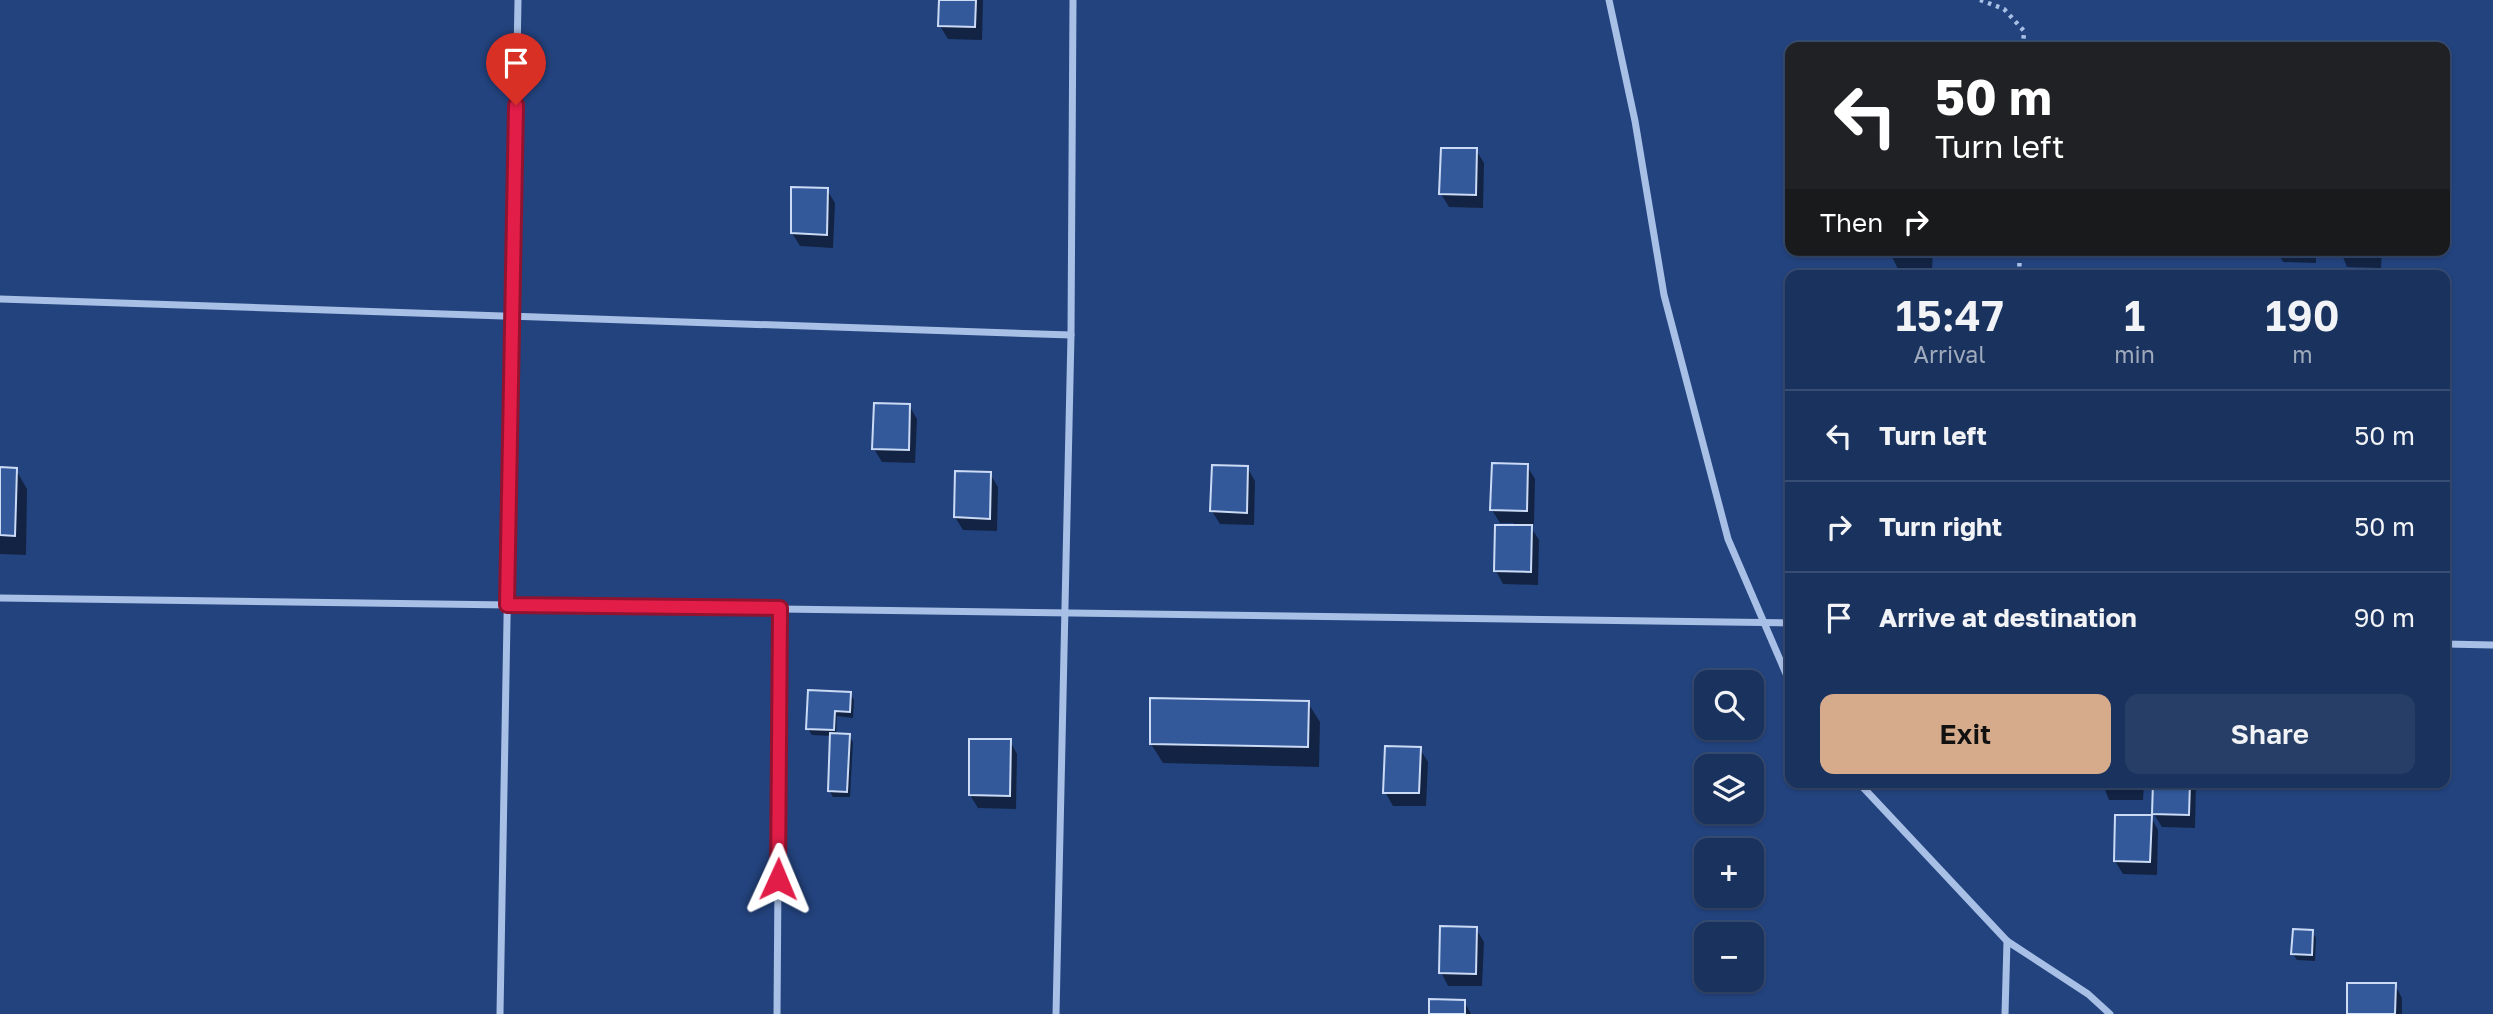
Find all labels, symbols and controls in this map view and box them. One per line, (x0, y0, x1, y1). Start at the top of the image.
pin (486, 33, 546, 105)
icon: arrive (497, 44, 535, 82)
text: 50 m (1935, 67, 2052, 126)
icon: left (1820, 70, 1911, 161)
text: Turn left (1935, 127, 2064, 165)
icon: right (1897, 203, 1935, 241)
text: Then (1820, 207, 1883, 238)
text: 15:47 (1895, 290, 2004, 340)
text: 1 (2124, 290, 2145, 340)
text: 190 (2265, 290, 2340, 340)
text: Arrival (1914, 340, 1986, 368)
text: min (2114, 340, 2155, 368)
text: m (2292, 340, 2313, 368)
icon: left (1820, 417, 1858, 455)
text: Turn left (1879, 420, 1987, 451)
text: 50 m (2354, 420, 2415, 451)
icon: right (1820, 508, 1858, 546)
text: Turn right (1879, 511, 2002, 542)
text: 50 m (2354, 511, 2415, 542)
icon: arrive (1820, 599, 1858, 637)
text: Arrive at destination (1879, 602, 2137, 633)
text: 90 m (2354, 602, 2415, 633)
map controls (1694, 670, 1764, 992)
button: search (1694, 670, 1764, 740)
button: Exit (1820, 694, 2111, 774)
button: Share (2125, 694, 2415, 774)
button: layers (1694, 754, 1764, 824)
button: + (1694, 838, 1764, 908)
position arrow (741, 842, 815, 916)
button: − (1694, 922, 1764, 992)

